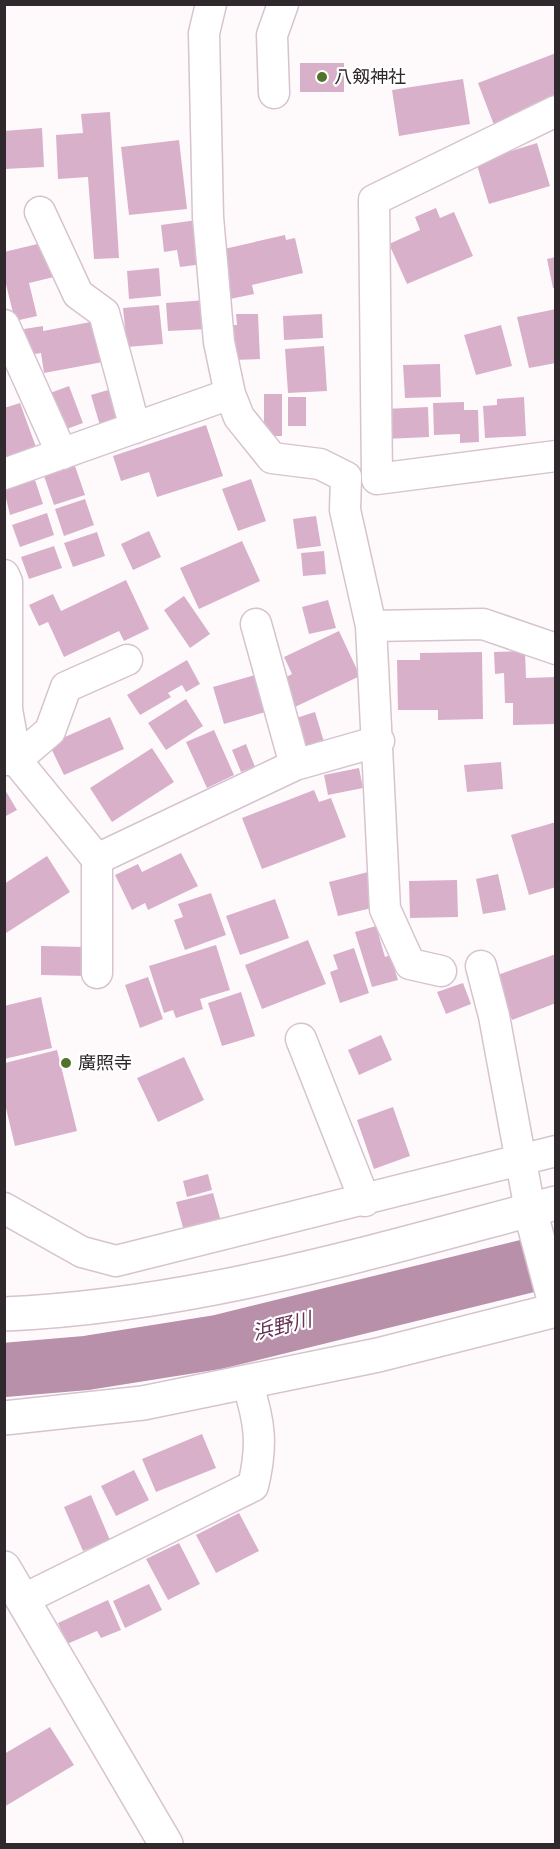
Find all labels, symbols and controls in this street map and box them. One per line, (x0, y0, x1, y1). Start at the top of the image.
place label: 八剱神社 (334, 66, 406, 88)
marker: 八剱神社 (315, 70, 329, 84)
place label: 廣照寺 (78, 1052, 132, 1074)
marker: 廣照寺 (59, 1056, 73, 1070)
water label: 浜野川 (250, 1307, 316, 1345)

